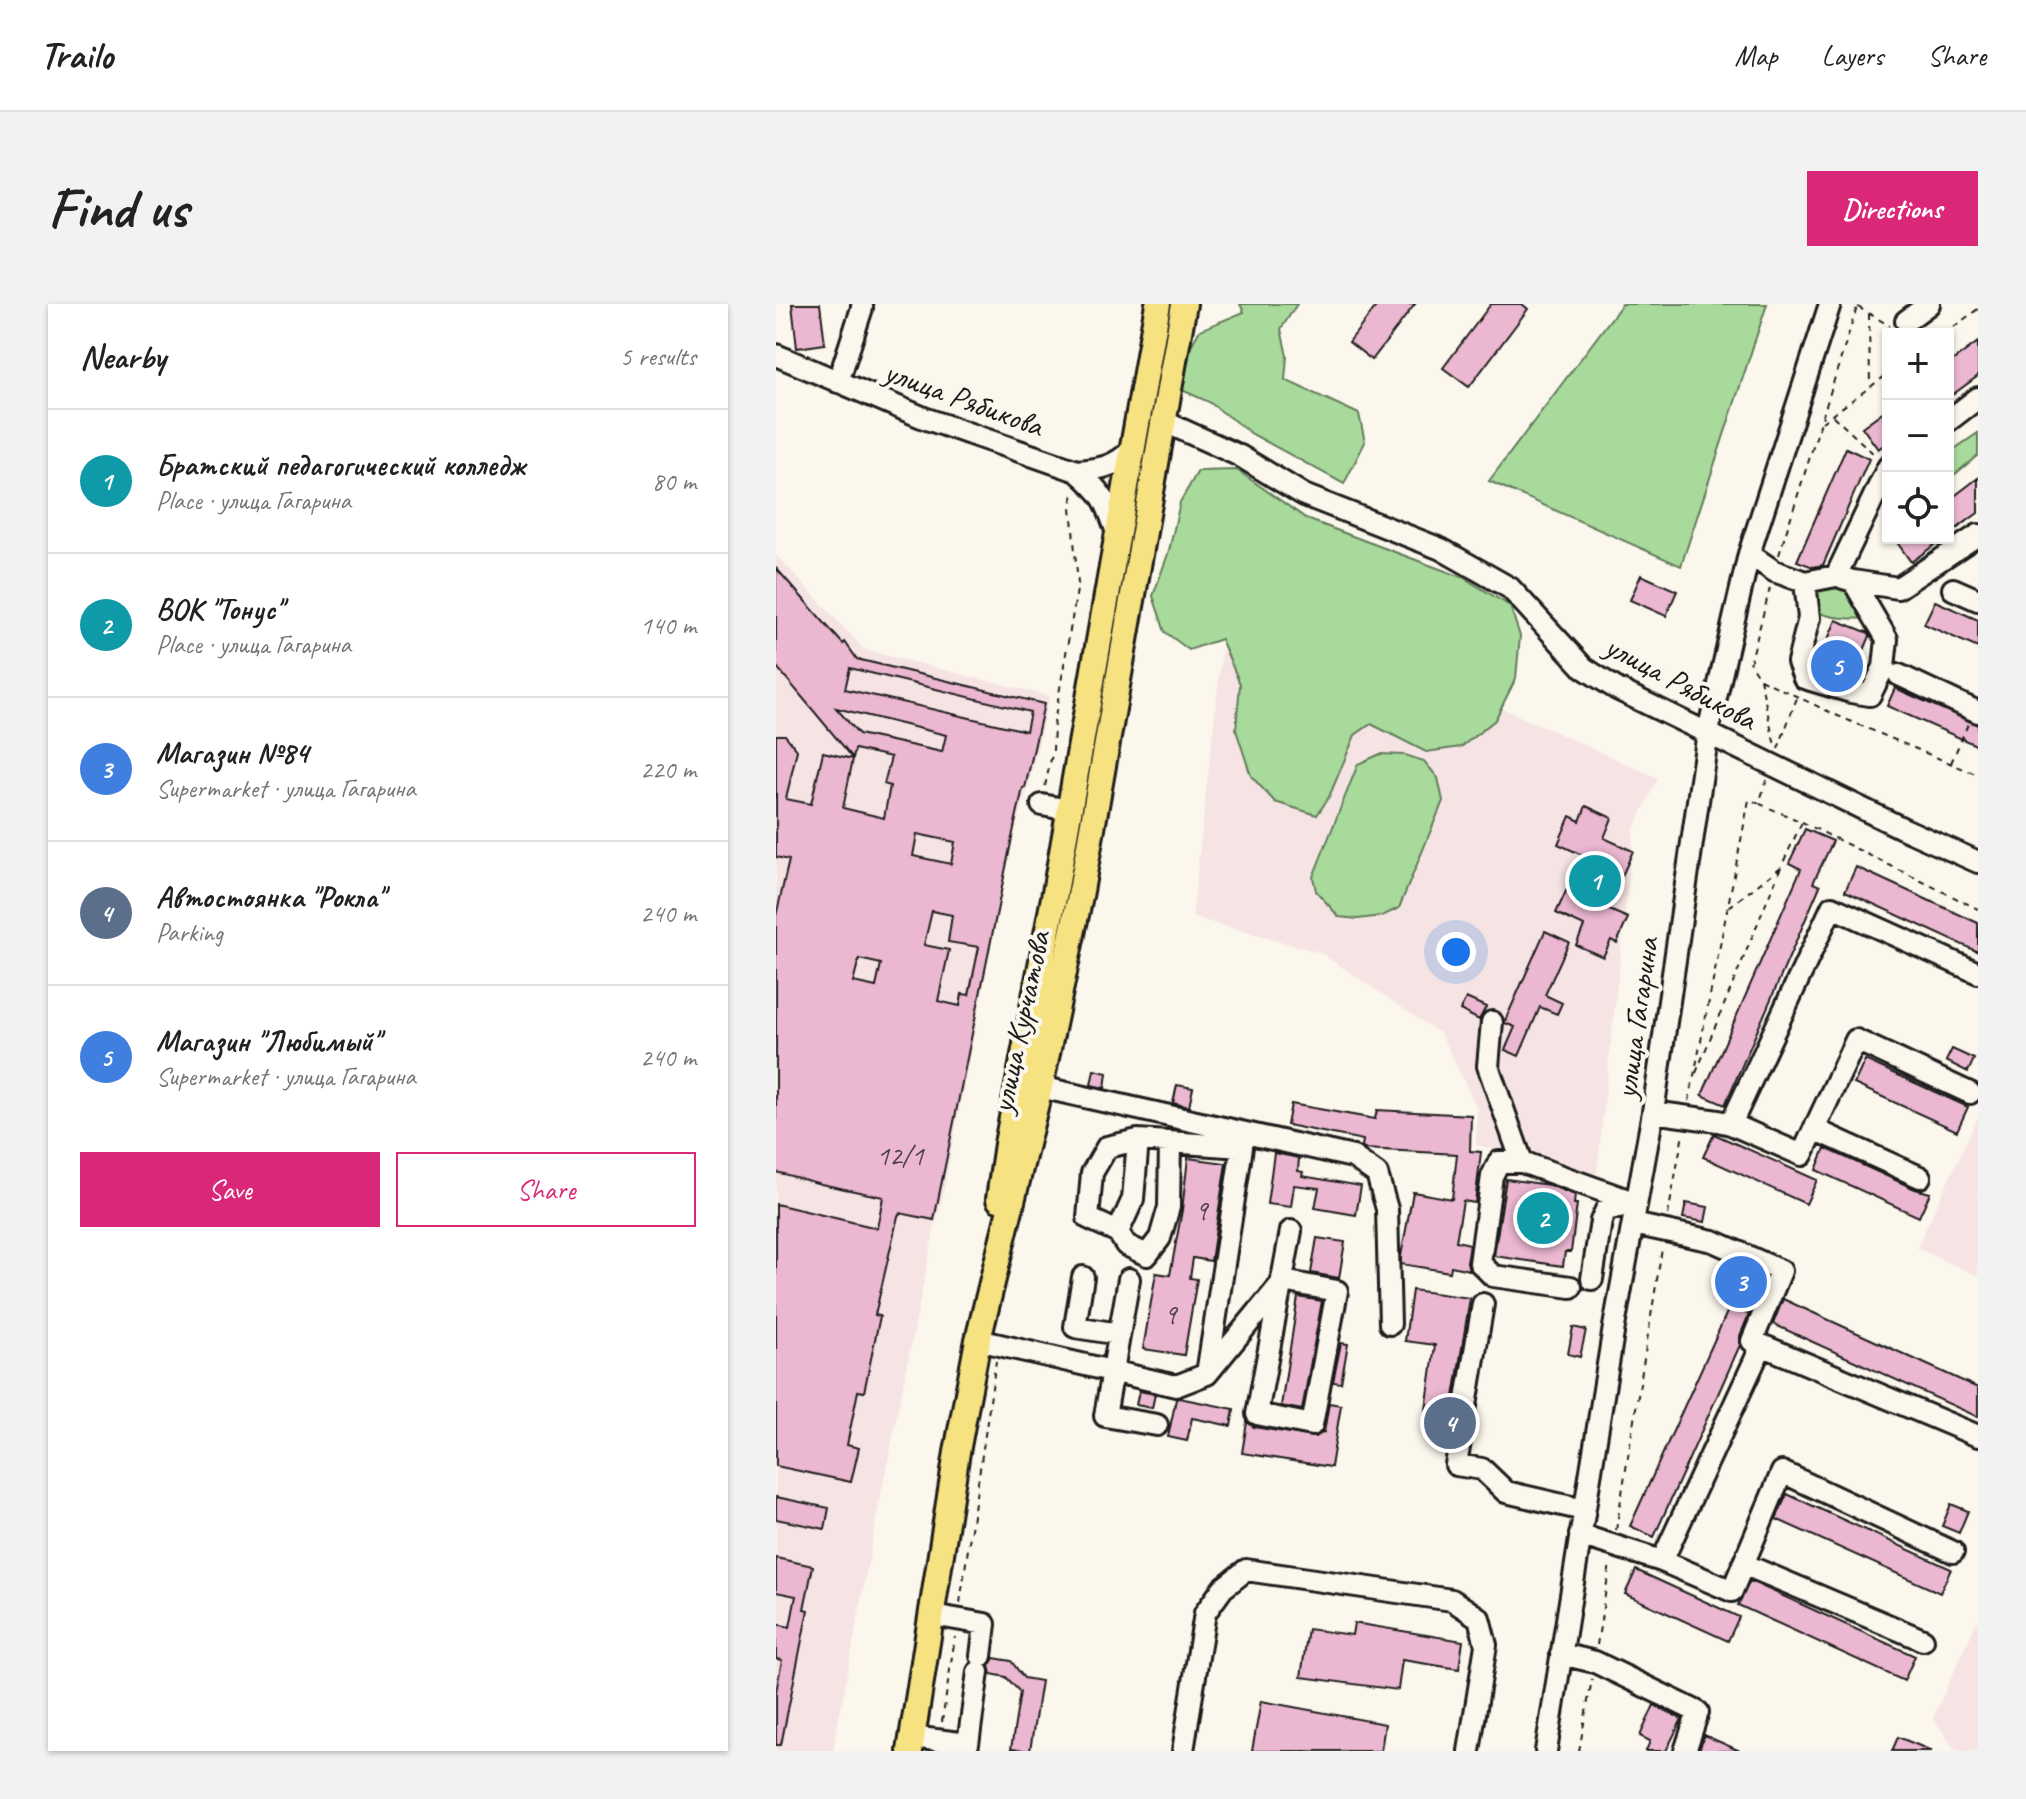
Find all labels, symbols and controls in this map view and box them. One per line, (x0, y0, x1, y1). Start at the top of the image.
text: Trailo (40, 32, 113, 79)
text: Map (1735, 38, 1778, 73)
text: Layers (1822, 38, 1883, 73)
text: Share (1927, 38, 1986, 73)
button: Directions (1807, 171, 1978, 246)
text: Find us (48, 173, 188, 244)
map controls (1882, 328, 1954, 544)
button: + (1882, 328, 1954, 400)
text: Nearby (80, 335, 166, 378)
text: 5 results (620, 340, 696, 373)
street label: улица Рябикова (877, 350, 1051, 447)
button: − (1882, 400, 1954, 472)
text: Братский педагогический колледж (156, 446, 525, 484)
text: 1 (100, 465, 112, 498)
text: 80 m (652, 465, 696, 498)
button: locate (1882, 472, 1954, 544)
text: Place · улица Гагарина (156, 484, 351, 517)
text: ВОК "Тонус" (156, 590, 283, 628)
text: 2 (100, 609, 112, 642)
text: 140 m (640, 609, 696, 642)
street label: улица Рябикова (1596, 624, 1765, 740)
text: Place · улица Гагарина (156, 628, 351, 661)
pin: 5 (1811, 636, 1863, 696)
text: Магазин №84 (156, 734, 309, 772)
text: 3 (100, 753, 112, 786)
text: 220 m (640, 753, 696, 786)
text: Supermarket · улица Гагарина (156, 772, 416, 805)
pin: 1 (1569, 851, 1621, 911)
text: Автостоянка "Рокла" (156, 878, 384, 916)
text: 4 (100, 897, 112, 930)
text: 240 m (640, 897, 696, 930)
text: Parking (156, 916, 223, 949)
street label: улица Курчатова (981, 926, 1060, 1118)
your location (1436, 932, 1476, 972)
street label: улица Гагарина (1605, 933, 1668, 1103)
text: Магазин "Любимый" (156, 1022, 380, 1060)
text: 5 (100, 1041, 112, 1074)
text: 240 m (640, 1041, 696, 1074)
text: Supermarket · улица Гагарина (156, 1060, 416, 1093)
house number: 12/1 (876, 1138, 925, 1173)
button: Save (80, 1152, 380, 1227)
button: Share (396, 1152, 696, 1227)
pin: 2 (1517, 1188, 1569, 1248)
house number: 9 (1195, 1193, 1210, 1228)
pin: 3 (1715, 1252, 1767, 1312)
house number: 9 (1164, 1297, 1179, 1332)
pin: 4 (1424, 1393, 1476, 1453)

